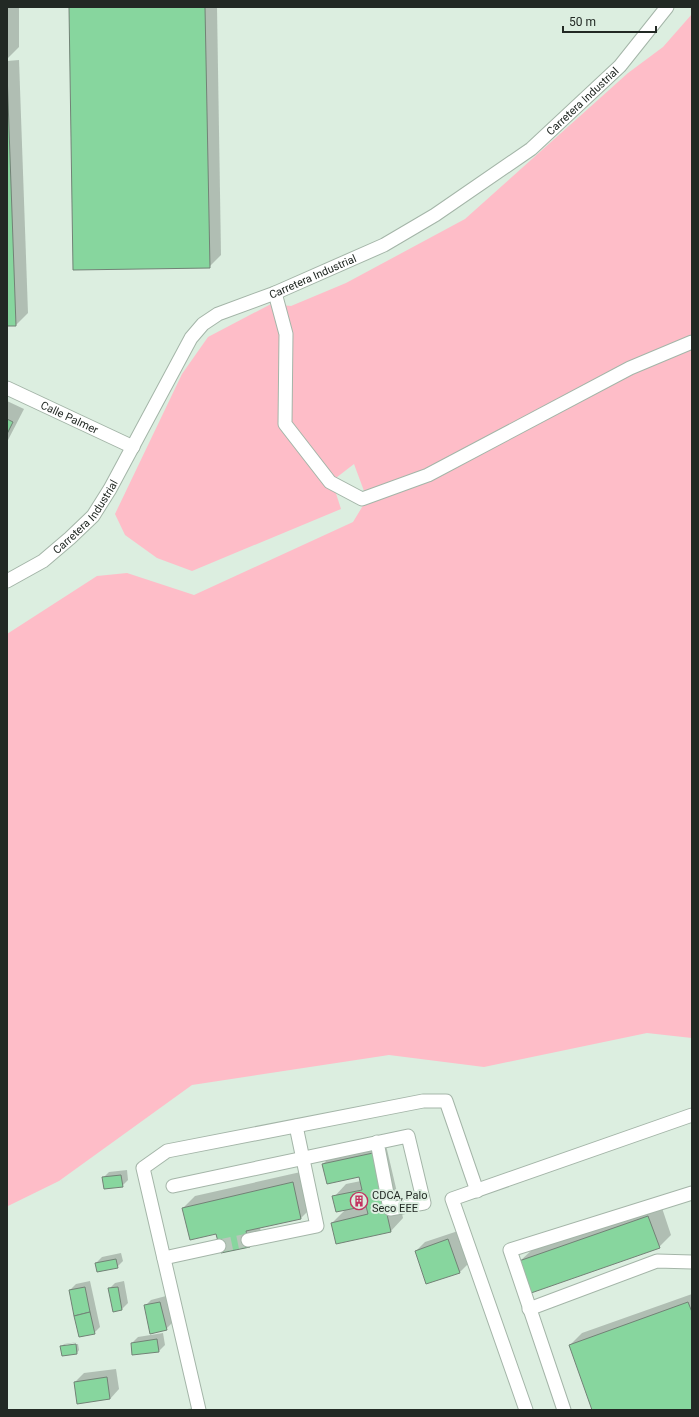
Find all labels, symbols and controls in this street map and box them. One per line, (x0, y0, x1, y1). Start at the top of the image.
scale bar (563, 8, 656, 34)
text: 50 m (569, 15, 596, 29)
street label: Carretera Industrial (544, 65, 621, 138)
street label: Carretera Industrial (267, 252, 358, 302)
street label: Calle Palmer (38, 399, 100, 437)
street label: Carretera Industrial (50, 478, 121, 557)
place label: CDCA, Palo Seco EEE (372, 1189, 427, 1215)
building icon: CDCA, Palo Seco EEE (349, 1191, 369, 1211)

